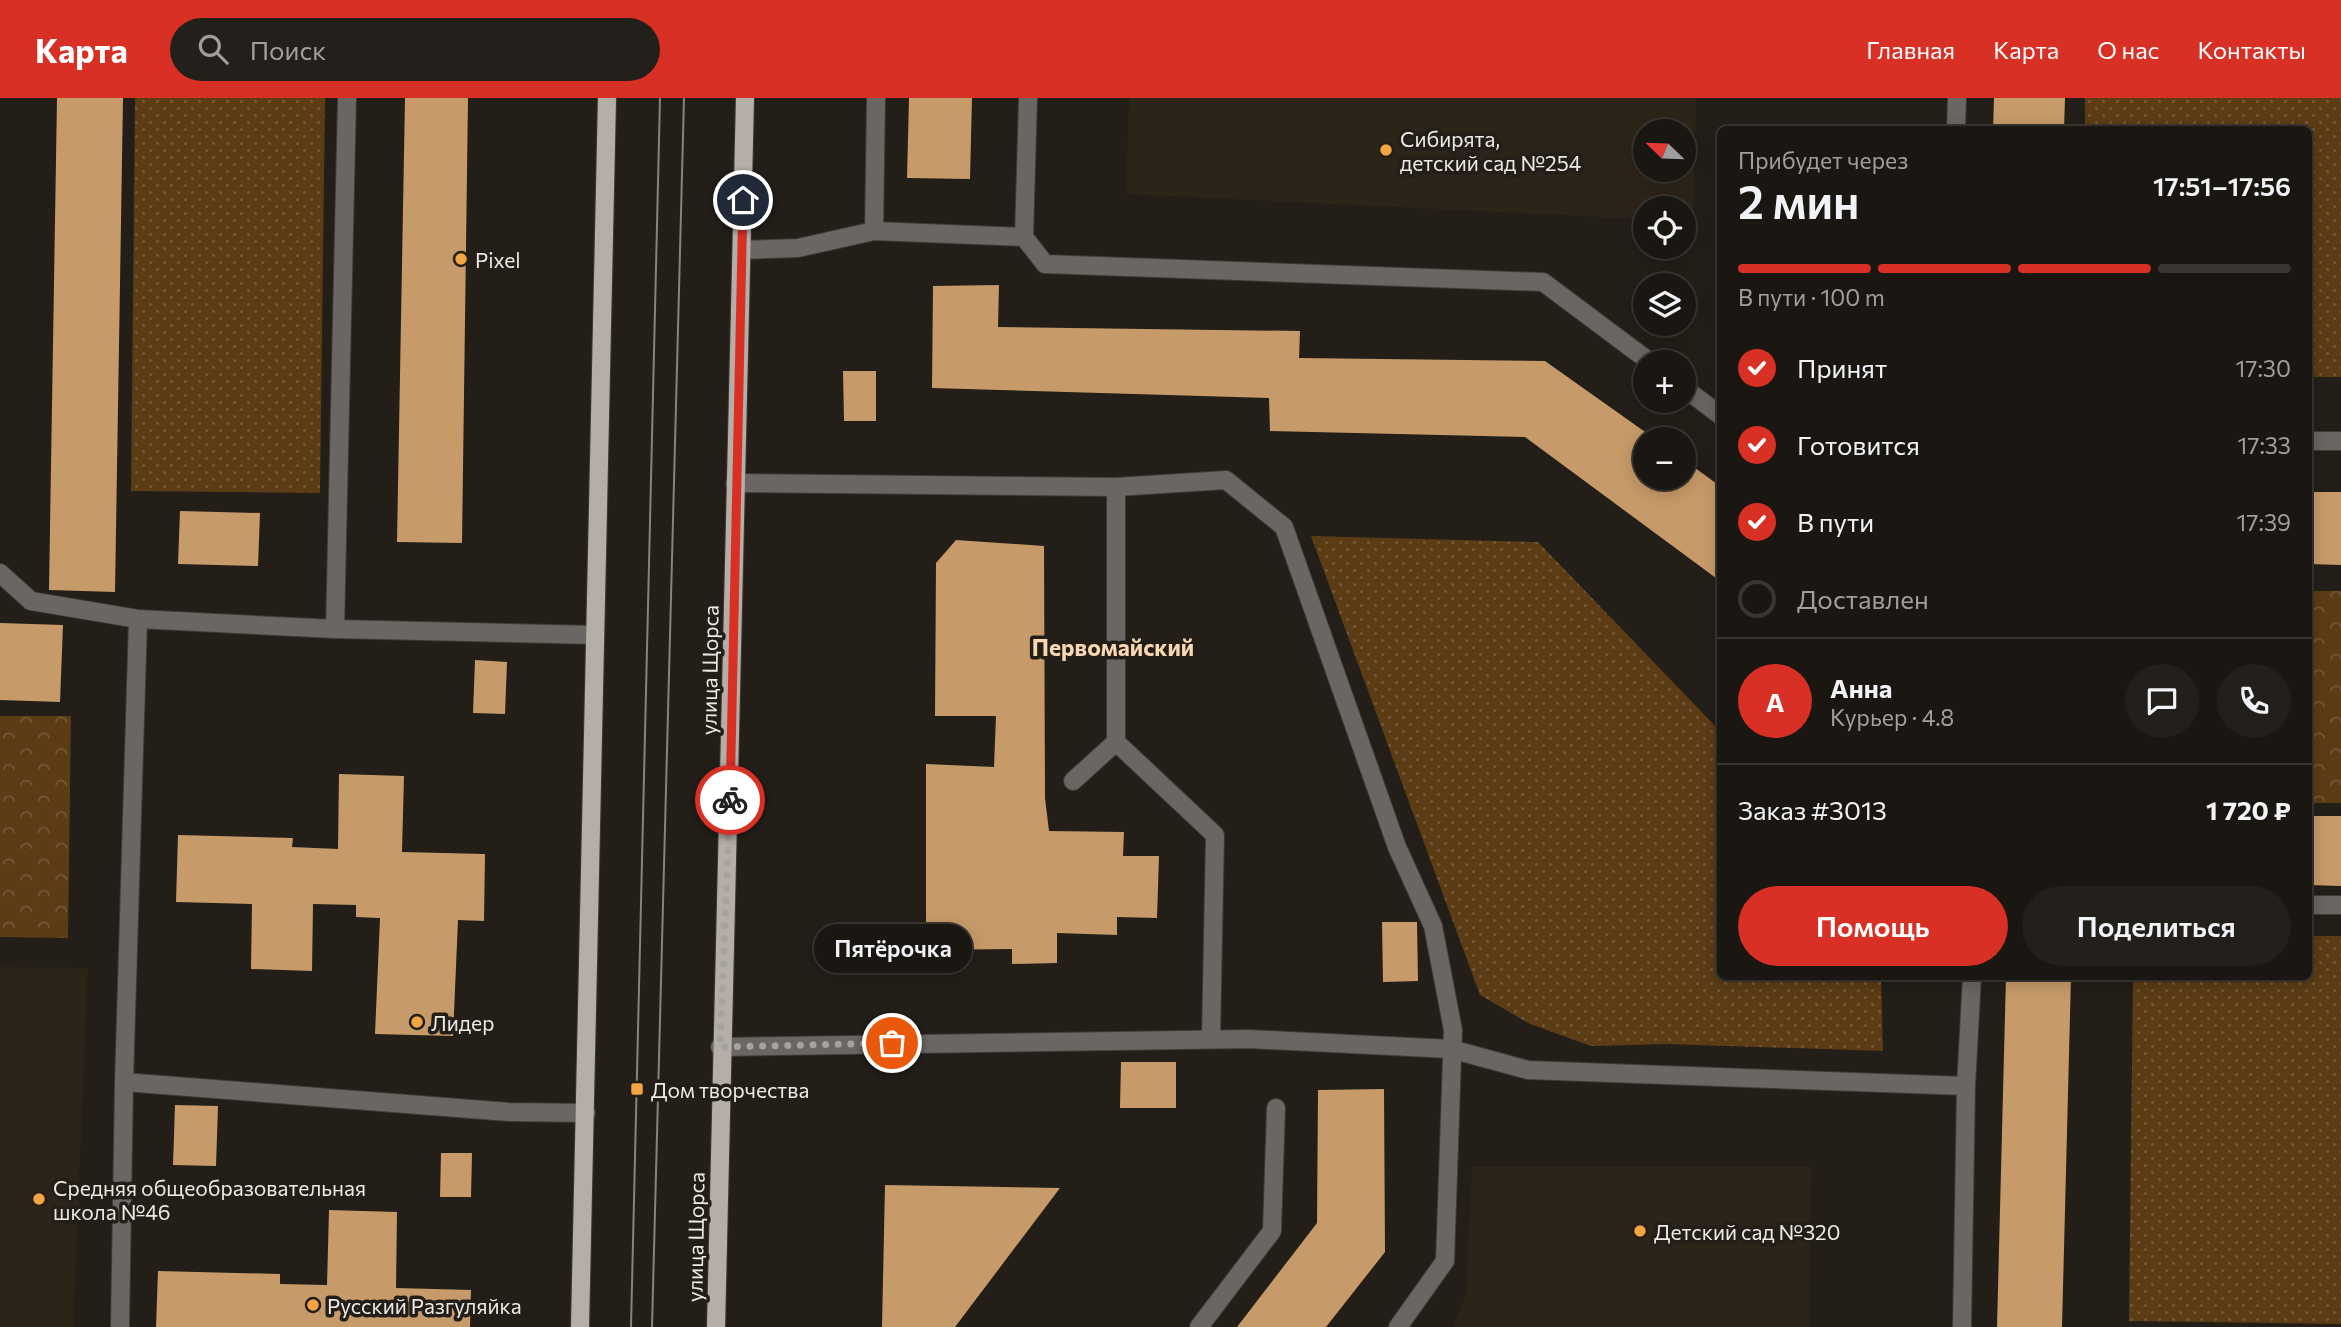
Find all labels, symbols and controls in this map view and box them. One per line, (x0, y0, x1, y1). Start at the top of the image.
search box (170, 18, 660, 81)
text: Карта (35, 29, 128, 70)
icon: search (194, 30, 232, 68)
text: Поиск (250, 34, 326, 65)
text: Главная (1866, 35, 1955, 64)
text: Карта (1993, 35, 2059, 64)
text: О нас (2097, 35, 2159, 64)
text: Контакты (2197, 35, 2306, 64)
north arrow (1633, 119, 1696, 182)
map controls (1633, 119, 1696, 490)
place label: Сибирята, детский сад №254 (1400, 126, 1582, 175)
marker: Сибирята, детский сад №254 (1378, 142, 1394, 158)
text: Прибудет через (1738, 146, 1908, 174)
pin (713, 170, 773, 230)
text: 17:51–17:56 (2153, 170, 2291, 201)
text: 2 мин (1738, 172, 1860, 228)
icon: home (724, 181, 762, 219)
button: locate (1633, 196, 1696, 259)
place label: Pixel (475, 247, 521, 272)
marker: Pixel (453, 251, 469, 267)
button: layers (1633, 273, 1696, 336)
text: В пути · 100 m (1738, 283, 1885, 311)
icon: check (1738, 349, 1776, 387)
button: + (1633, 350, 1696, 413)
text: Принят (1797, 352, 1887, 383)
text: 17:30 (2235, 354, 2291, 382)
icon: check (1738, 426, 1776, 464)
button: − (1633, 427, 1696, 490)
text: Готовится (1797, 429, 1920, 460)
text: 17:33 (2237, 431, 2291, 459)
icon: check (1738, 503, 1776, 541)
text: В пути (1797, 506, 1874, 537)
text: 17:39 (2237, 508, 2291, 536)
text: Доставлен (1797, 583, 1929, 614)
street label: улица Щорса (695, 605, 723, 735)
district label: Первомайский (1032, 633, 1194, 661)
button: chat (2125, 664, 2199, 738)
button: phone (2217, 664, 2291, 738)
text: Анна (1830, 672, 1892, 703)
text: А (1766, 686, 1784, 717)
text: Курьер · 4.8 (1830, 703, 1954, 731)
courier (695, 765, 765, 835)
icon: bike (711, 781, 749, 819)
text: Заказ #3013 (1738, 794, 1887, 825)
text: 1 720 ₽ (2206, 794, 2291, 825)
button: Помощь (1738, 886, 2008, 966)
button: Поделиться (2022, 886, 2291, 966)
callout: Пятёрочка (813, 924, 971, 973)
text: Пятёрочка (834, 934, 952, 962)
place label: Лидер (431, 1010, 494, 1035)
pin (862, 1013, 922, 1073)
marker: Лидер (409, 1014, 425, 1030)
icon: bag (873, 1024, 911, 1062)
place label: Дом творчества (651, 1077, 809, 1102)
marker: Дом творчества (629, 1081, 645, 1097)
street label: улица Щорса (681, 1172, 709, 1302)
place label: Средняя общеобразовательная школа №46 (53, 1175, 366, 1224)
marker: Средняя общеобразовательная школа №46 (31, 1191, 47, 1207)
place label: Детский сад №320 (1654, 1219, 1840, 1244)
marker: Детский сад №320 (1632, 1223, 1648, 1239)
place label: Русский Разгуляйка (327, 1293, 522, 1318)
marker: Русский Разгуляйка (305, 1297, 321, 1313)

